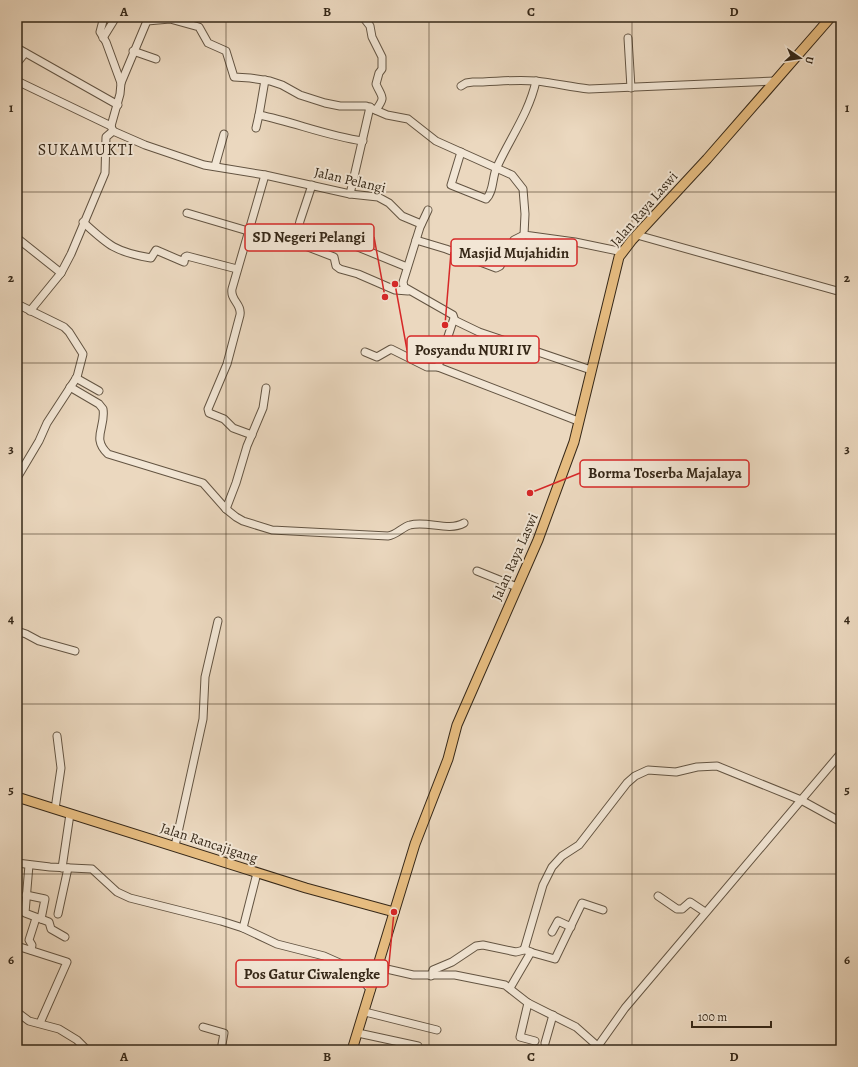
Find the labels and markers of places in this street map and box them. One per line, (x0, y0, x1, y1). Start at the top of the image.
callout: SD Negeri Pelangi (245, 224, 374, 251)
callout: Masjid Mujahidin (451, 239, 577, 266)
callout: Posyandu NURI IV (407, 336, 539, 363)
callout: Borma Toserba Majalaya (580, 460, 749, 487)
callout: Pos Gatur Ciwalengke (236, 960, 388, 987)

